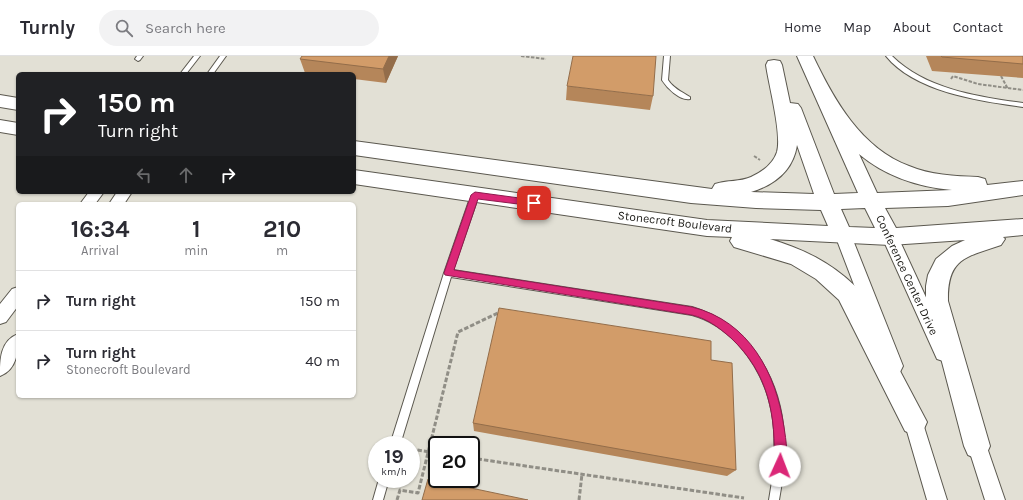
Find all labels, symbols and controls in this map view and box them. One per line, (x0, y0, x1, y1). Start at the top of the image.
search box (99, 10, 379, 46)
text: Turnly (20, 17, 75, 39)
icon: search (113, 17, 135, 39)
text: Search here (145, 19, 226, 37)
text: Home (784, 19, 821, 36)
text: Map (843, 19, 871, 36)
text: About (893, 19, 931, 36)
text: Contact (953, 19, 1003, 36)
text: 150 m (98, 86, 176, 119)
icon: right (32, 88, 84, 140)
text: Turn right (98, 120, 178, 142)
icon: left (133, 164, 155, 186)
icon: ahead (175, 164, 197, 186)
icon: right (217, 164, 239, 186)
pin (517, 186, 551, 220)
icon: arrive (523, 192, 545, 214)
street label: Stonecroft Boulevard (617, 208, 733, 236)
street label: Conference Center Drive (873, 213, 941, 337)
text: 16:34 (71, 215, 130, 243)
text: 1 (192, 215, 201, 243)
text: 210 (263, 215, 301, 243)
text: Arrival (81, 243, 119, 258)
text: min (184, 243, 208, 258)
text: m (276, 243, 288, 258)
icon: right (32, 290, 54, 312)
text: Turn right (66, 292, 136, 310)
text: 150 m (300, 292, 340, 310)
text: Turn right (66, 344, 136, 362)
icon: right (32, 350, 54, 372)
text: 40 m (305, 352, 340, 370)
text: Stonecroft Boulevard (66, 362, 191, 377)
speed limit sign: 20 (428, 436, 480, 488)
text: 19 (384, 445, 404, 468)
position arrow (759, 445, 801, 487)
text: km/h (381, 466, 407, 478)

